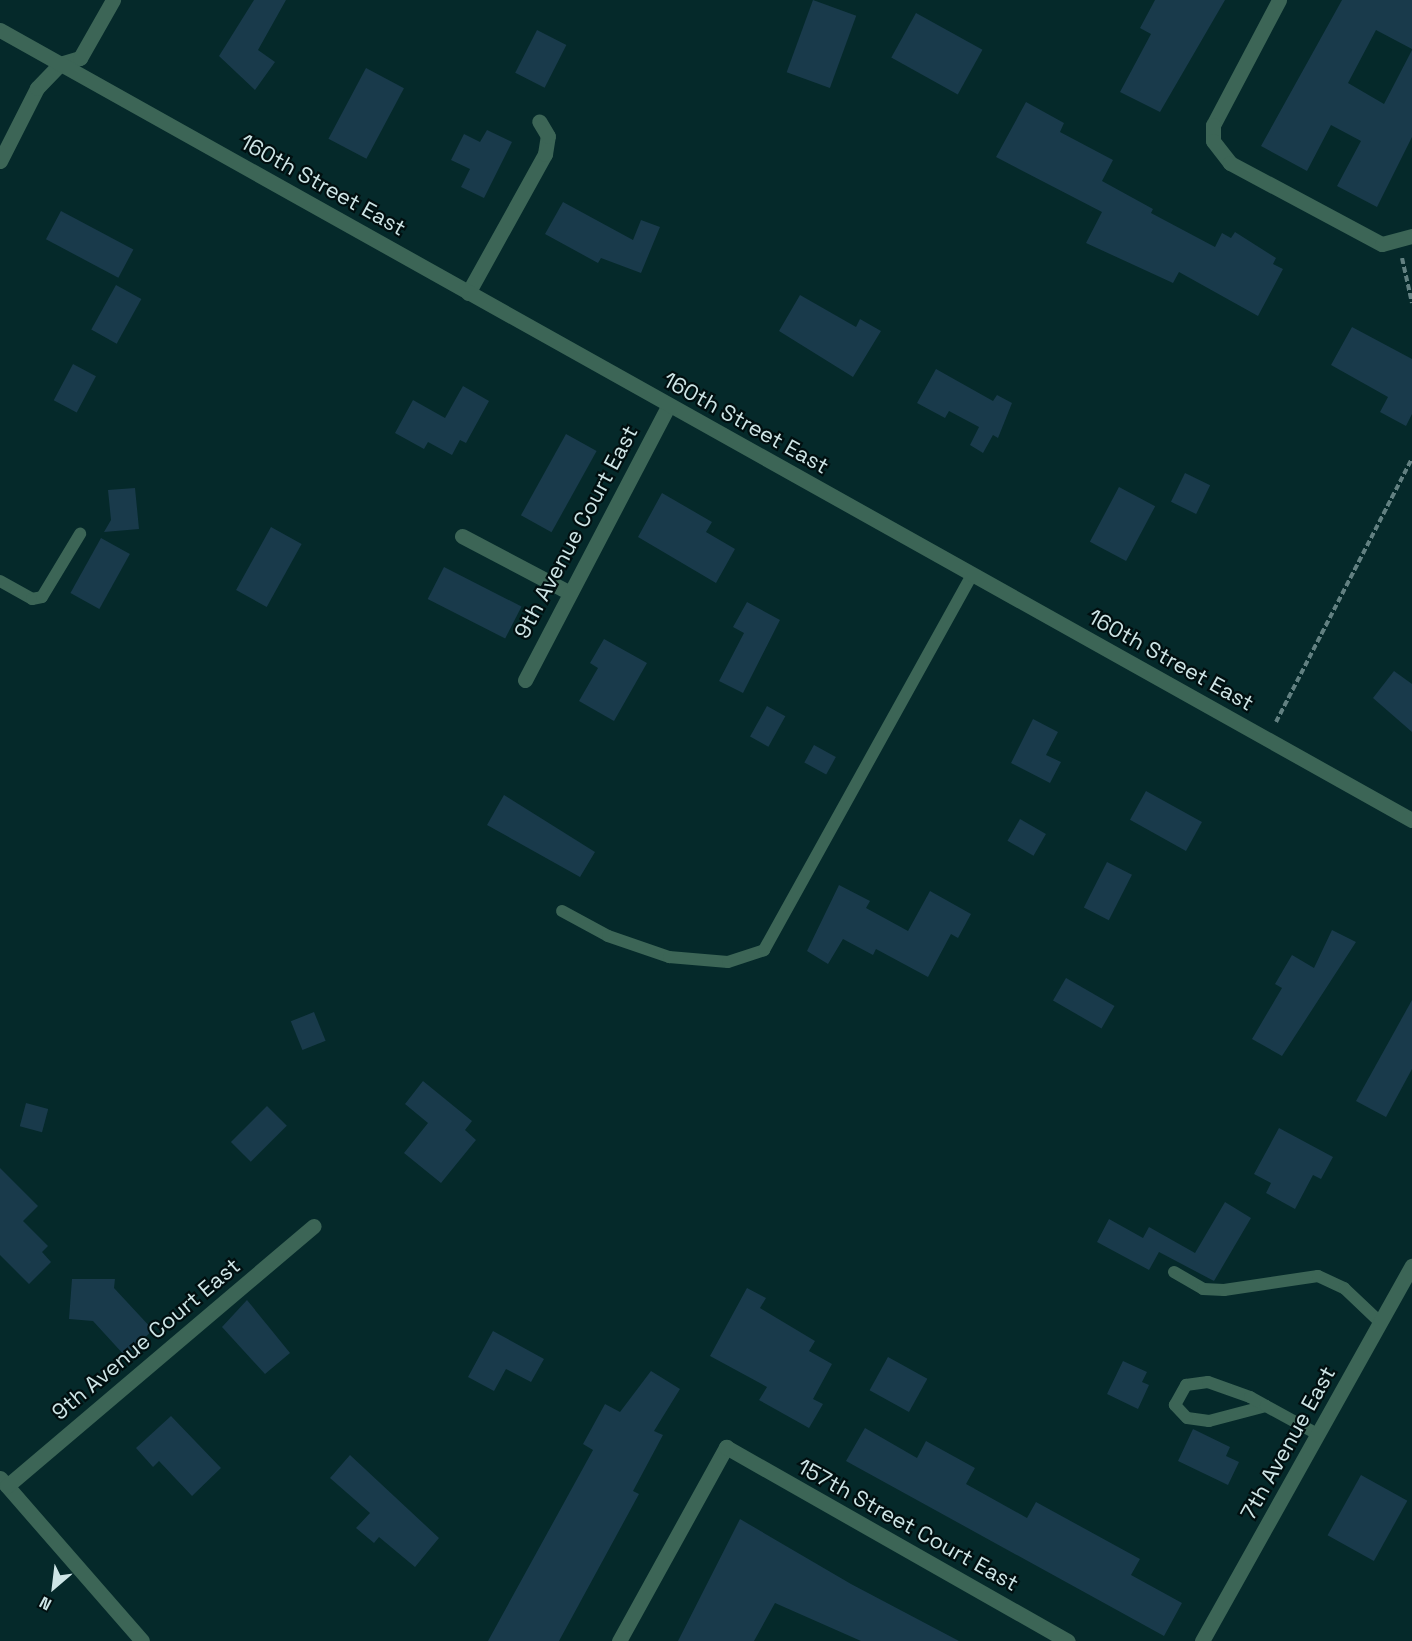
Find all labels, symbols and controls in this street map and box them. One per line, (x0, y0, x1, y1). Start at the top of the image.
street label: 160th Street East (236, 129, 410, 241)
street label: 160th Street East (659, 367, 833, 479)
street label: 9th Avenue Court East (509, 421, 643, 643)
street label: 160th Street East (1084, 604, 1258, 716)
street label: 9th Avenue Court East (46, 1252, 246, 1426)
street label: 7th Avenue East (1235, 1362, 1341, 1524)
street label: 157th Street Court East (793, 1453, 1023, 1597)
north arrow (24, 1557, 84, 1617)
text: N (36, 1592, 55, 1615)

